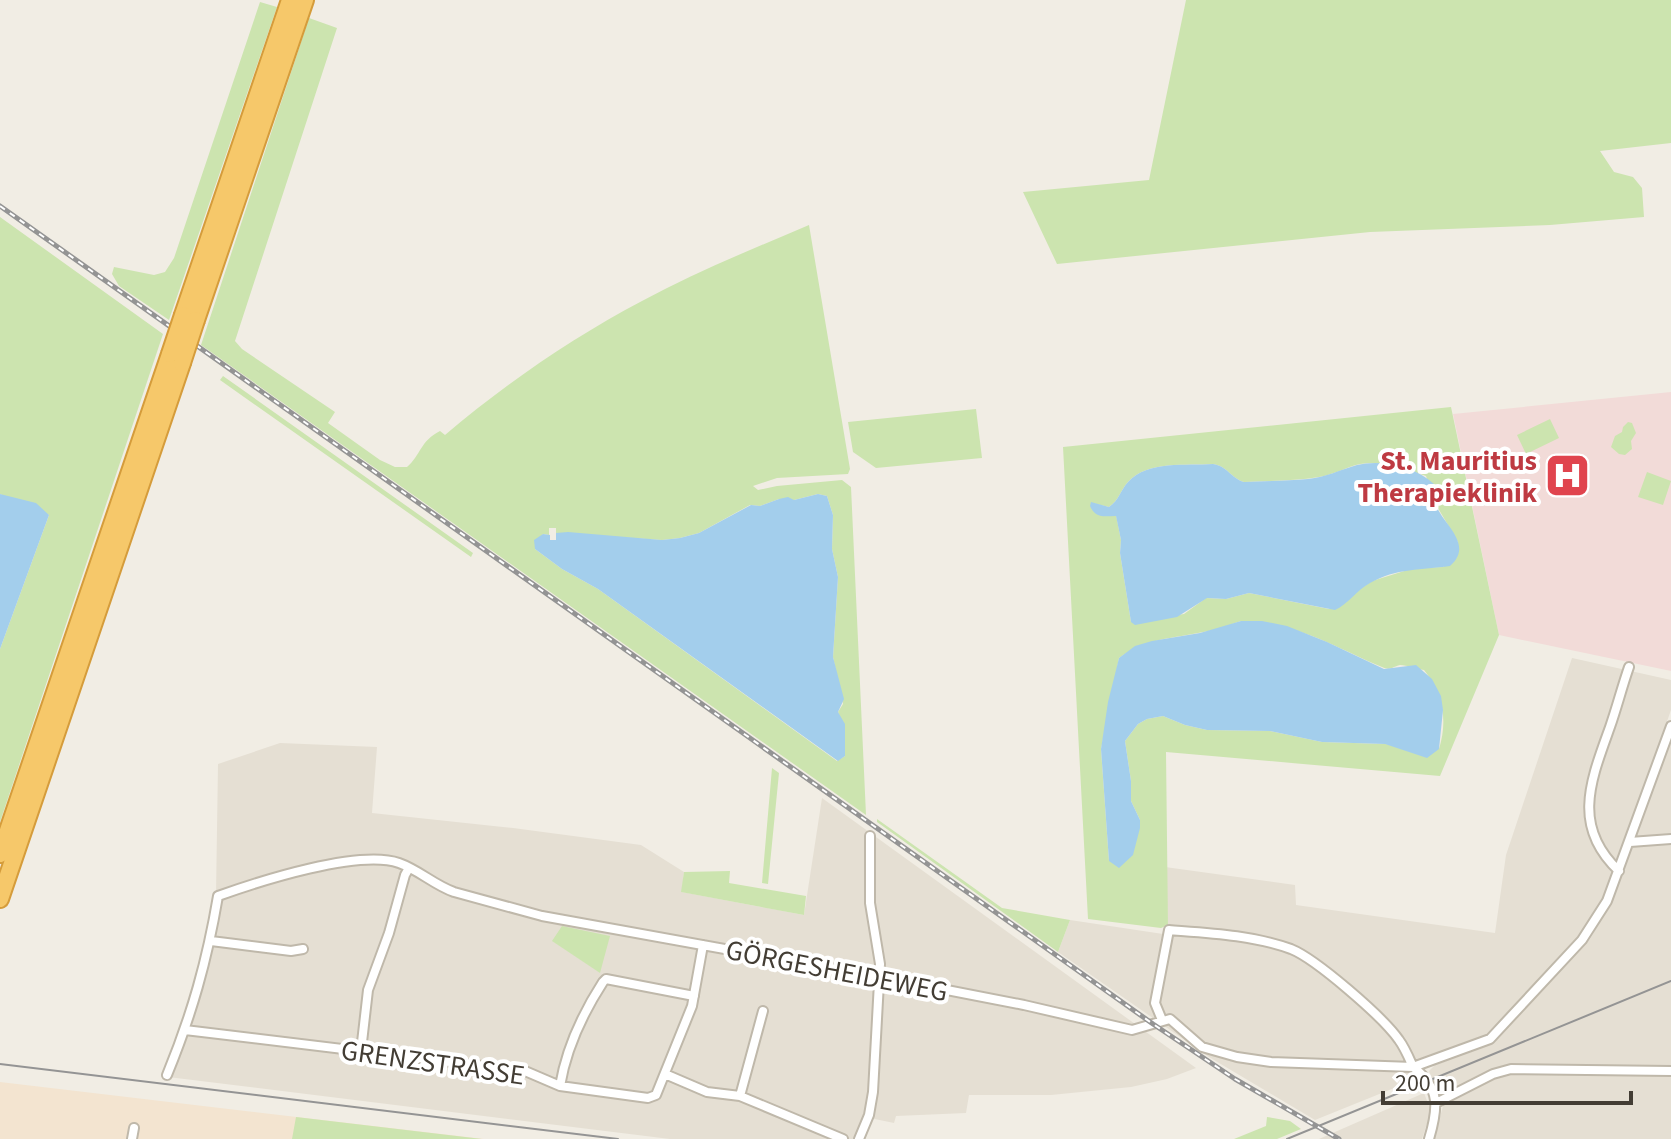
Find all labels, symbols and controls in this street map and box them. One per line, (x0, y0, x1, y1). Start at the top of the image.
place label: St. Mauritius Therapieklinik (1357, 441, 1538, 513)
hospital icon: St. Mauritius Therapieklinik (1544, 452, 1592, 500)
street label: GÖRGESHEIDEWEG (722, 930, 951, 1012)
street label: GRENZSTRASSE (338, 1030, 527, 1096)
scale bar (1383, 1055, 1631, 1105)
text: 200 m (1395, 1066, 1455, 1101)

